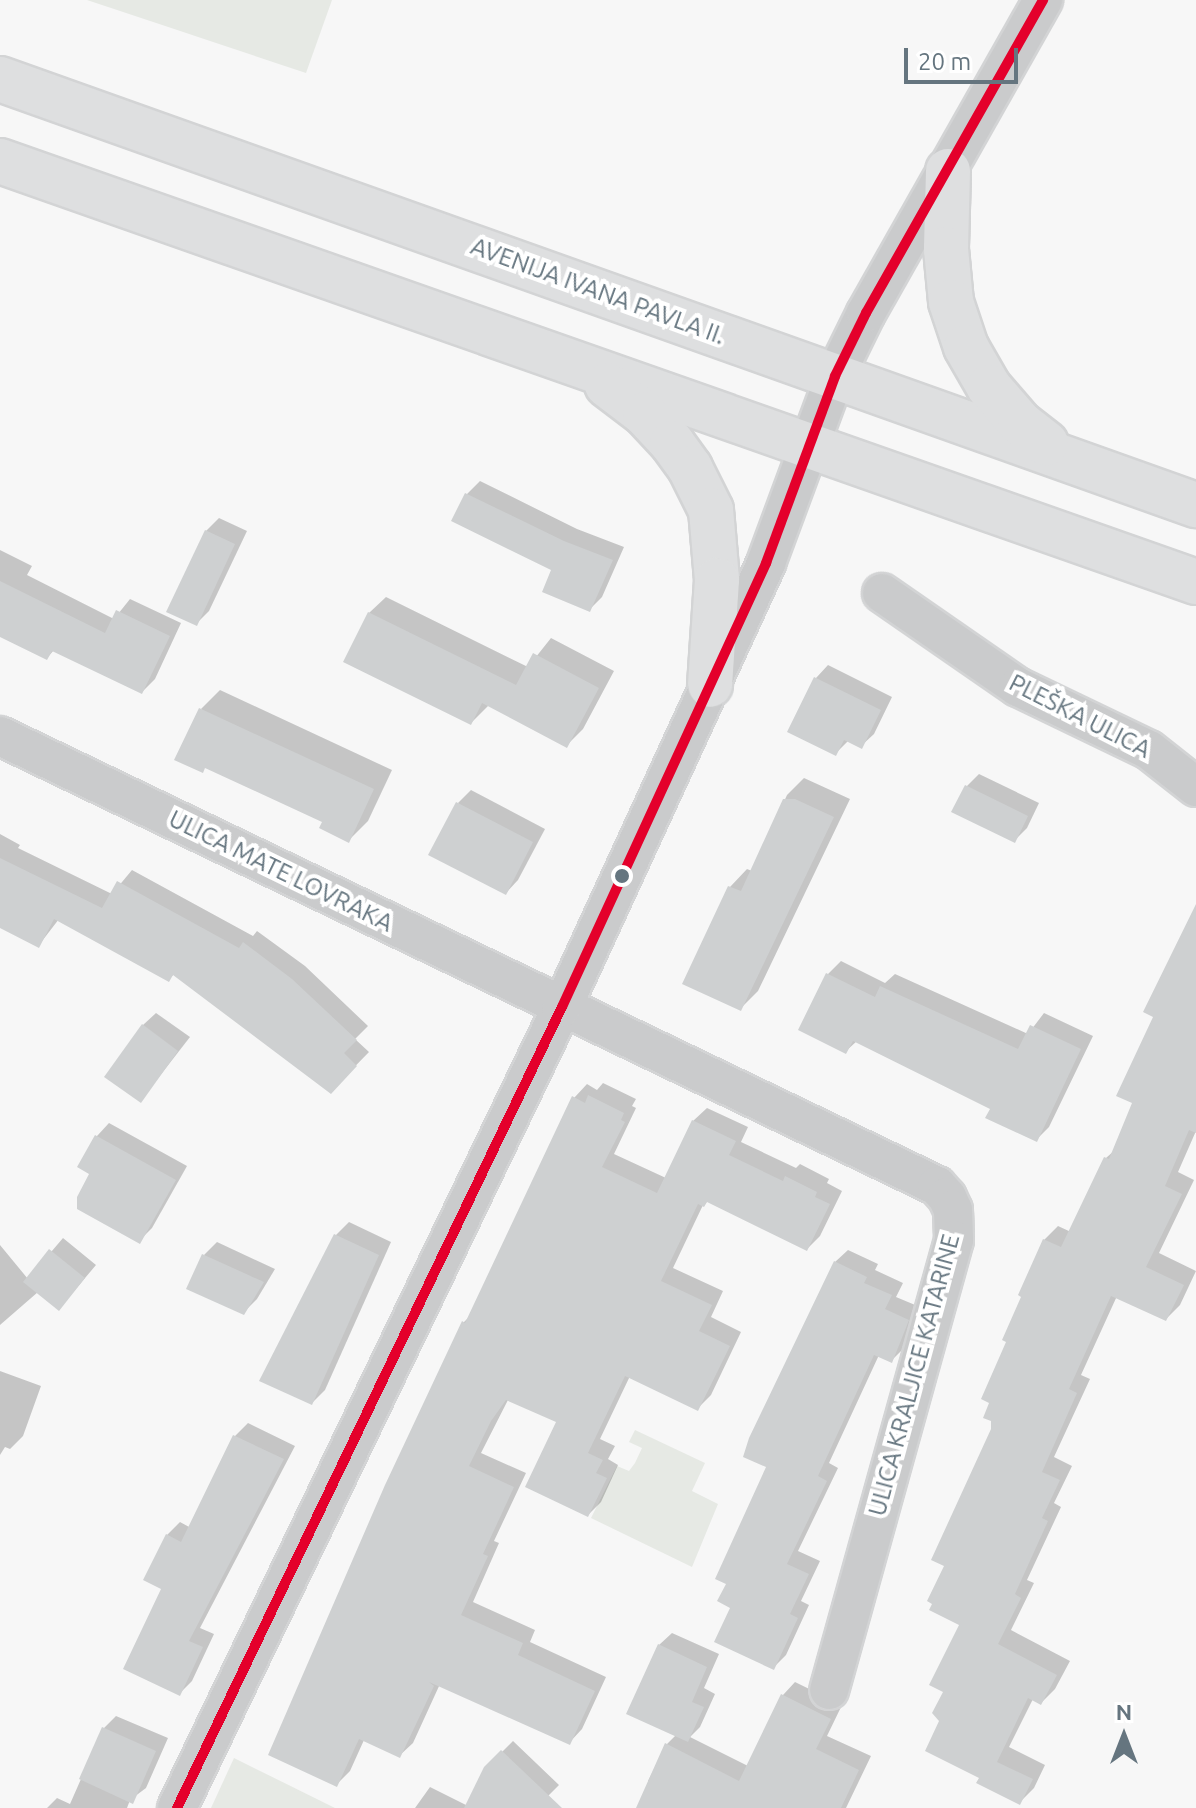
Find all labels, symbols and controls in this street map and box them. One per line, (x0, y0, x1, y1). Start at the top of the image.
scale bar (908, 32, 1022, 82)
text: 20 m (918, 48, 971, 75)
street label: AVENIJA IVANA PAVLA II. (467, 232, 729, 350)
street label: PLEŠKA ULICA (1005, 668, 1155, 764)
street label: ULICA MATE LOVRAKA (164, 804, 398, 938)
unlabelled marker (614, 868, 630, 884)
street label: ULICA KRALJICE KATARINE (862, 1231, 966, 1519)
north arrow (1084, 1696, 1164, 1776)
text: N (1116, 1699, 1132, 1724)

